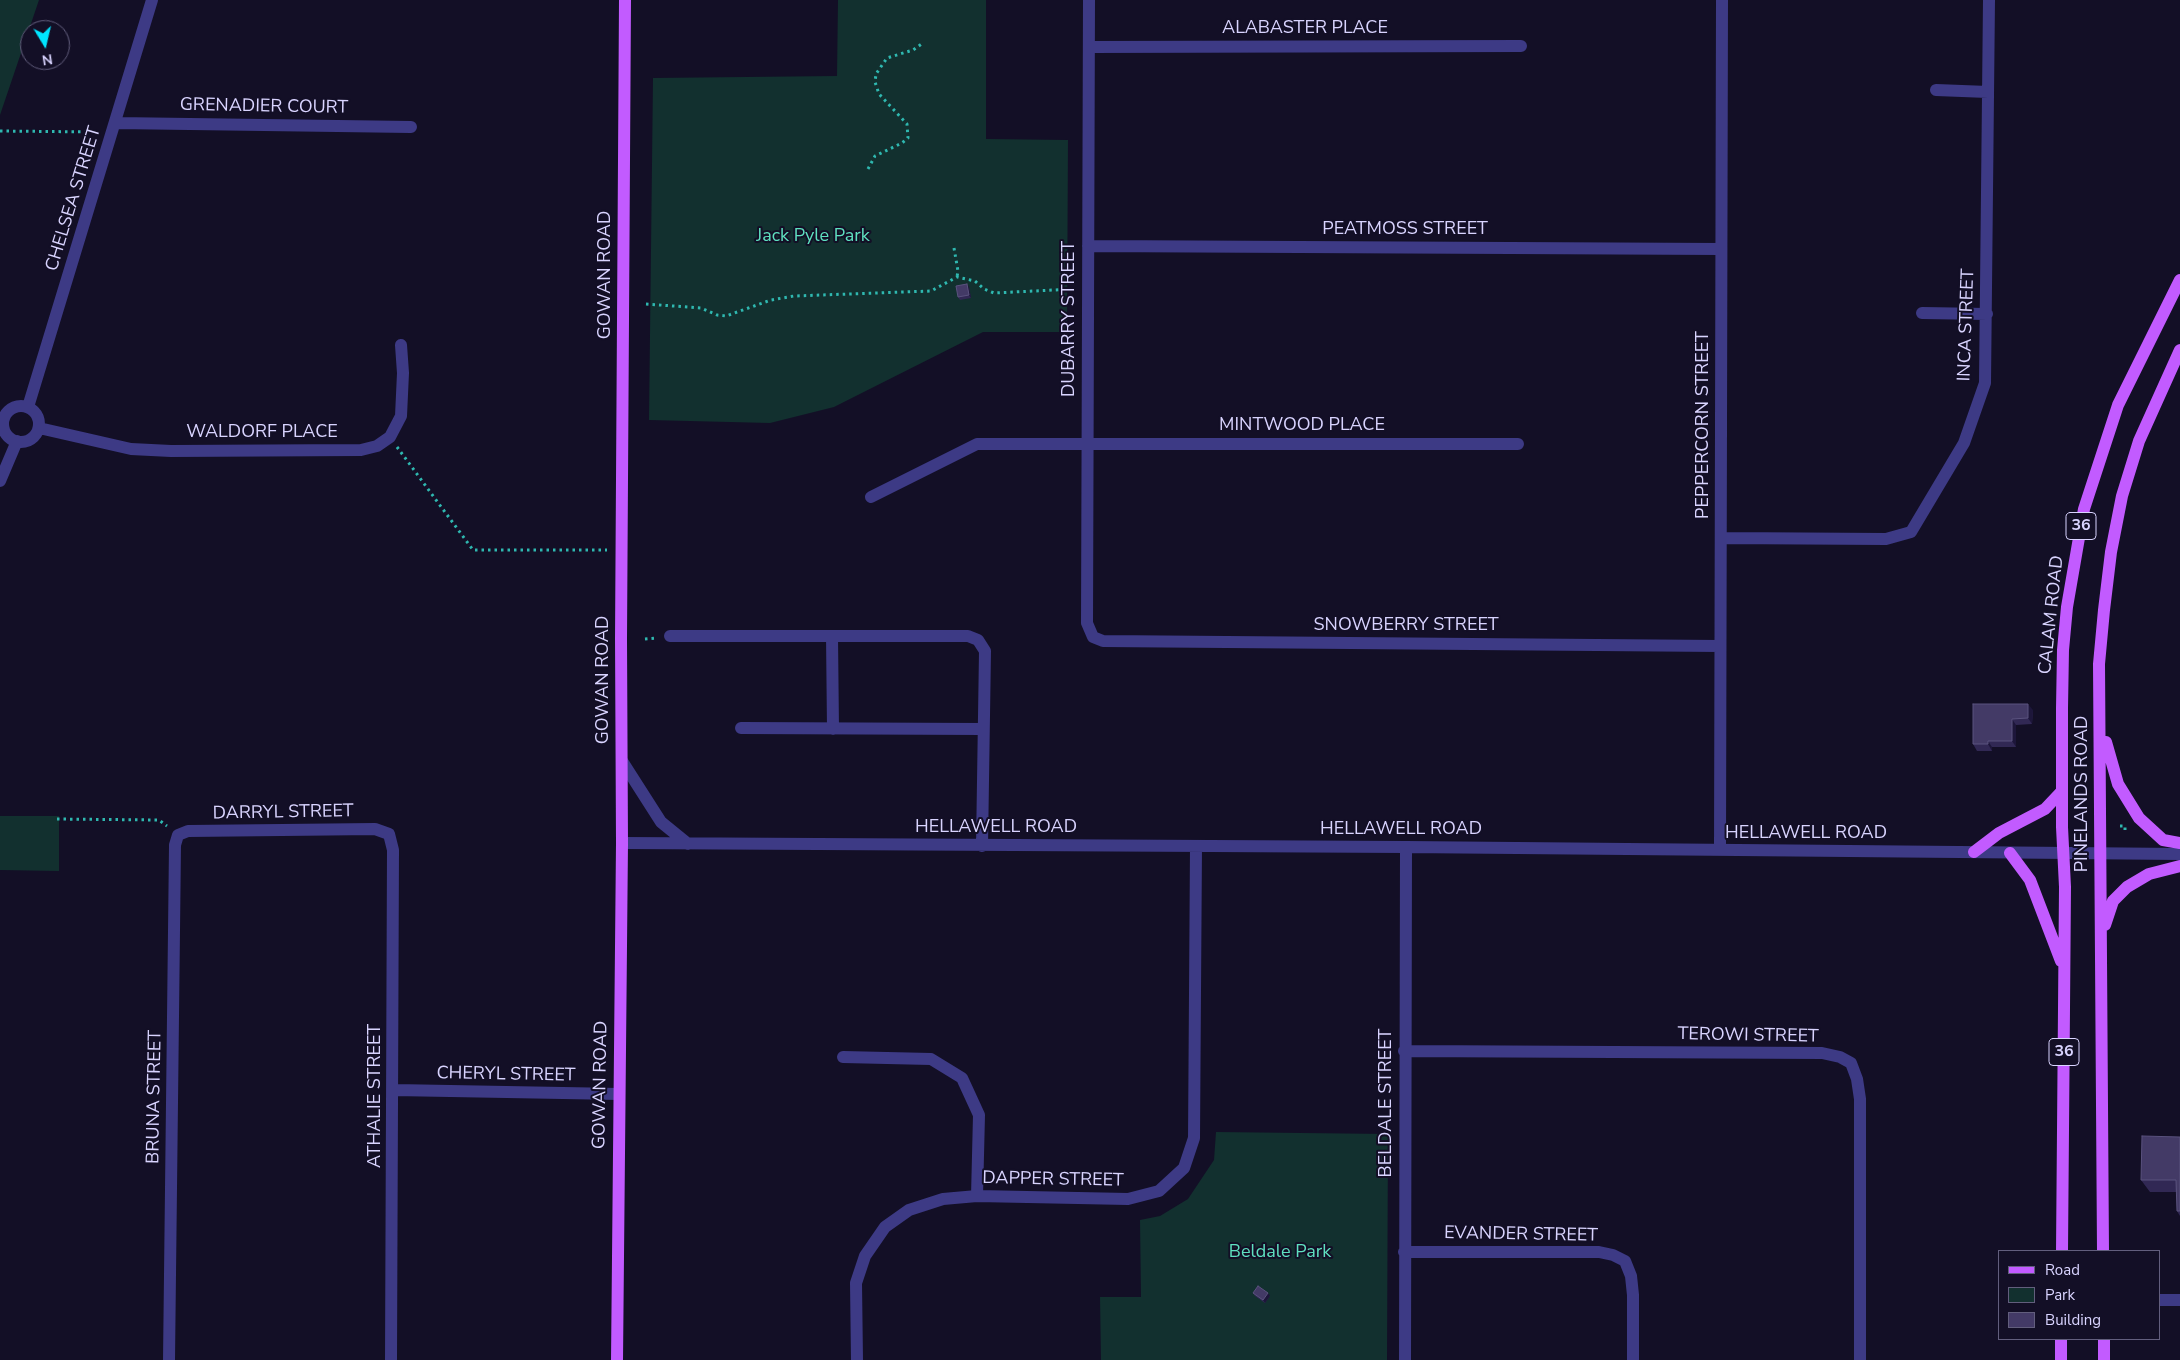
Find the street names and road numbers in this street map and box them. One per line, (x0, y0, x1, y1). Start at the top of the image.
street label: ALABASTER PLACE (1222, 18, 1388, 40)
street label: GRENADIER COURT (180, 95, 348, 119)
street label: CHELSEA STREET (42, 124, 106, 274)
street label: GOWAN ROAD (595, 211, 617, 339)
street label: PEATMOSS STREET (1322, 219, 1488, 241)
street label: DUBARRY STREET (1059, 241, 1081, 397)
street label: INCA STREET (1954, 268, 1980, 382)
street label: PEPPERCORN STREET (1693, 331, 1715, 519)
street label: MINTWOOD PLACE (1219, 415, 1385, 437)
street label: WALDORF PLACE (186, 422, 338, 444)
road number: 36 (2066, 512, 2096, 540)
street label: CALAM ROAD (2035, 554, 2069, 676)
street label: SNOWBERRY STREET (1314, 615, 1498, 637)
street label: GOWAN ROAD (593, 616, 615, 744)
street label: PINELANDS ROAD (2072, 716, 2094, 872)
street label: DARRYL STREET (212, 801, 354, 825)
street label: HELLAWELL ROAD (915, 817, 1077, 839)
street label: HELLAWELL ROAD (1320, 819, 1482, 841)
street label: HELLAWELL ROAD (1725, 823, 1887, 845)
street label: GOWAN ROAD (589, 1021, 613, 1149)
street label: ATHALIE STREET (365, 1024, 387, 1168)
street label: TEROWI STREET (1677, 1024, 1819, 1048)
street label: BELDALE STREET (1376, 1029, 1398, 1177)
street label: BRUNA STREET (143, 1030, 167, 1164)
road number: 36 (2049, 1038, 2079, 1066)
street label: CHERYL STREET (436, 1063, 576, 1087)
street label: DAPPER STREET (982, 1168, 1124, 1192)
street label: EVANDER STREET (1444, 1223, 1598, 1247)

